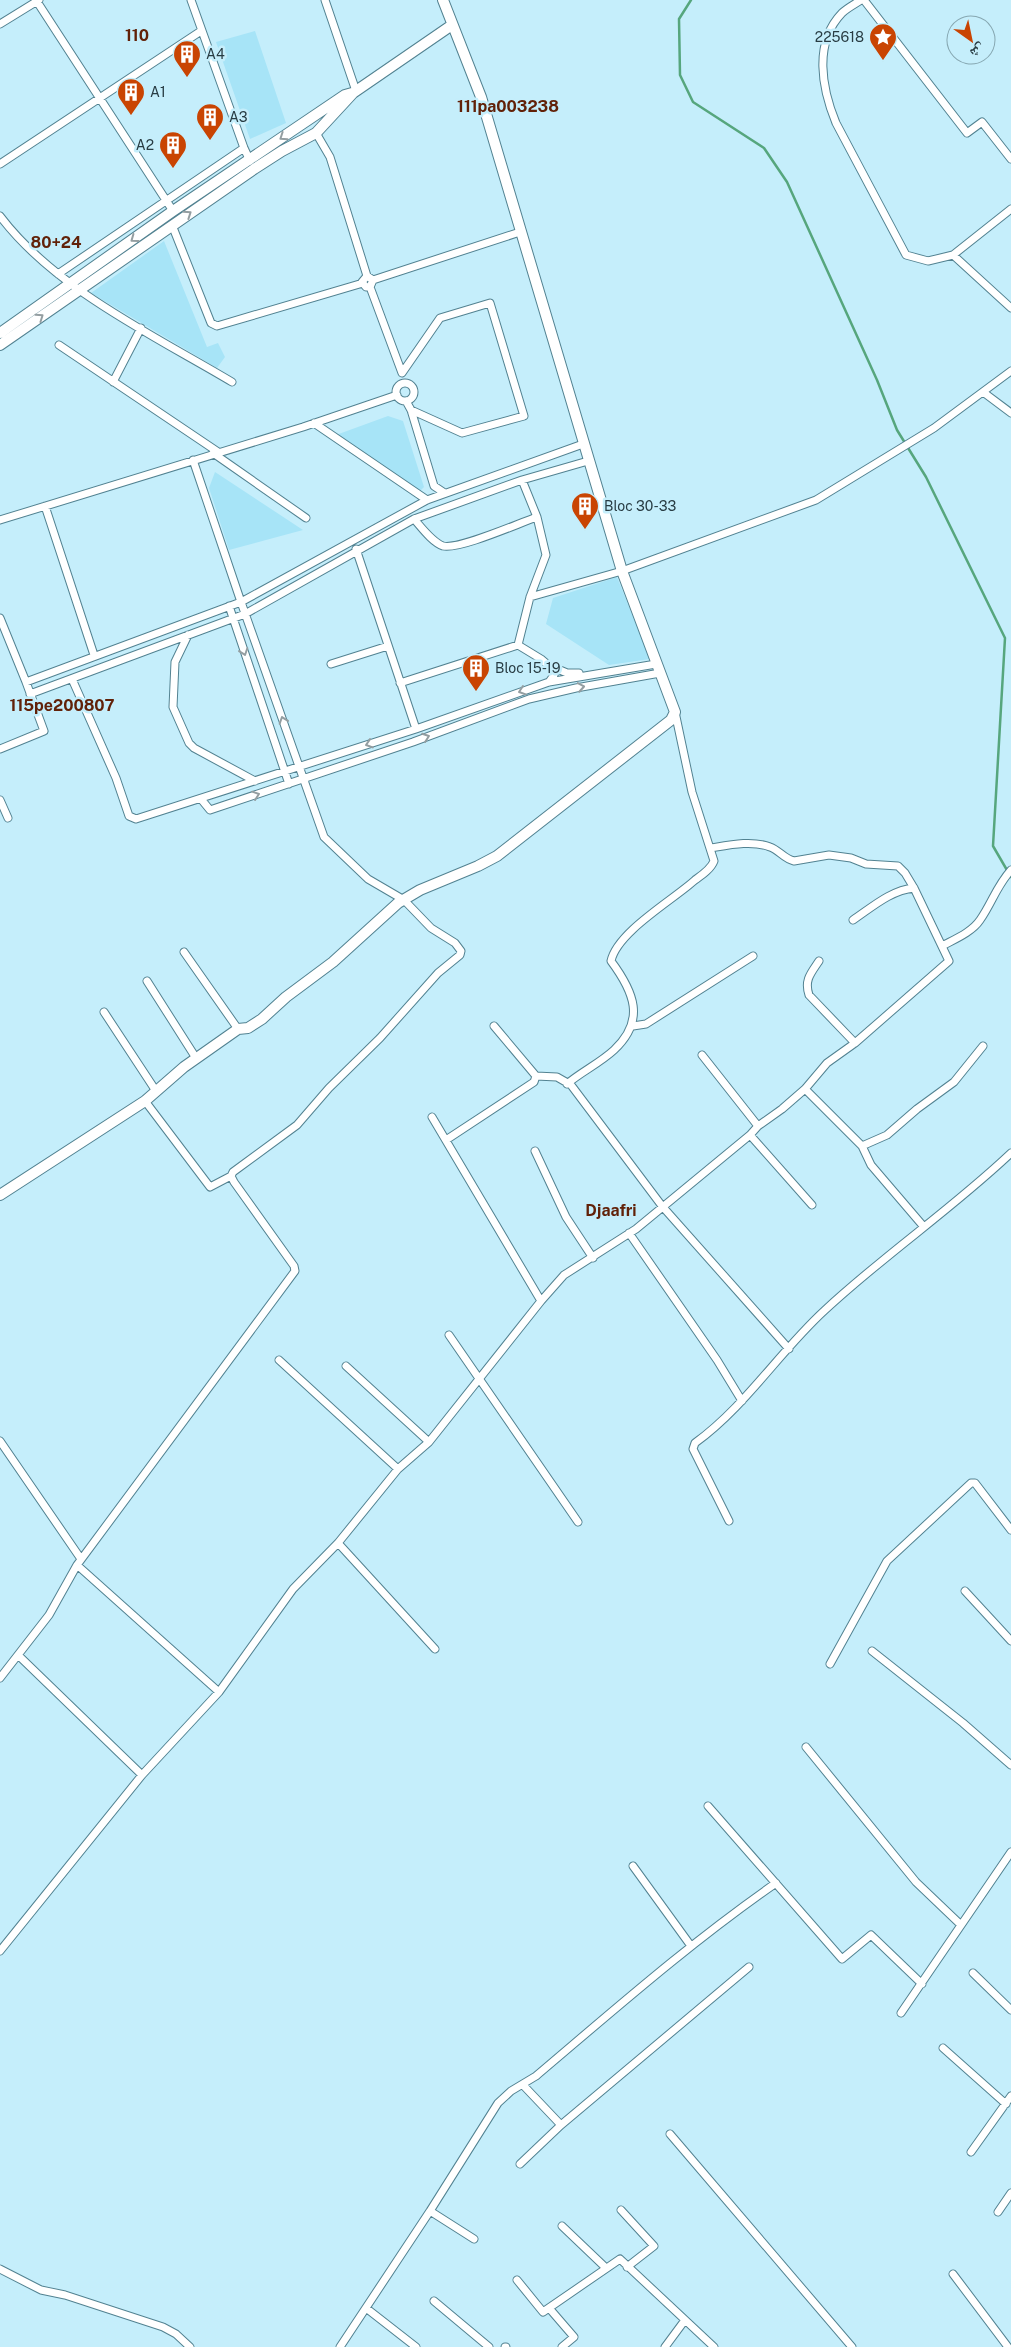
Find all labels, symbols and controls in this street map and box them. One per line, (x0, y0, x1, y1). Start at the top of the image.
north arrow (946, 15, 996, 65)
place icon: 225618 (868, 22, 898, 61)
district label: 110 (125, 26, 149, 45)
place label: 225618 (815, 29, 864, 45)
building icon: A4 (172, 39, 202, 78)
text: ش (967, 39, 989, 62)
place label: A4 (206, 46, 225, 62)
building icon: A1 (116, 77, 146, 116)
place label: A1 (150, 84, 166, 100)
district label: 111pa003238 (457, 97, 559, 116)
building icon: A3 (195, 102, 225, 141)
place label: A3 (229, 109, 248, 125)
building icon: A2 (158, 130, 188, 169)
one-way arrow (279, 131, 288, 140)
place label: A2 (136, 137, 154, 153)
one-way arrow (182, 211, 191, 220)
district label: 80+24 (30, 233, 82, 252)
one-way arrow (130, 233, 140, 242)
one-way arrow (34, 314, 44, 323)
building icon: Bloc 30-33 (570, 491, 600, 530)
place label: Bloc 30-33 (604, 498, 676, 514)
one-way arrow (239, 648, 249, 656)
building icon: Bloc 15-19 (461, 653, 491, 692)
place label: Bloc 15-19 (495, 660, 561, 676)
one-way arrow (576, 683, 585, 693)
one-way arrow (519, 685, 527, 695)
district label: 115pe200807 (10, 696, 114, 715)
one-way arrow (279, 717, 289, 725)
one-way arrow (422, 733, 430, 743)
one-way arrow (365, 738, 373, 748)
one-way arrow (251, 791, 260, 801)
district label: Djaafri (585, 1201, 637, 1220)

